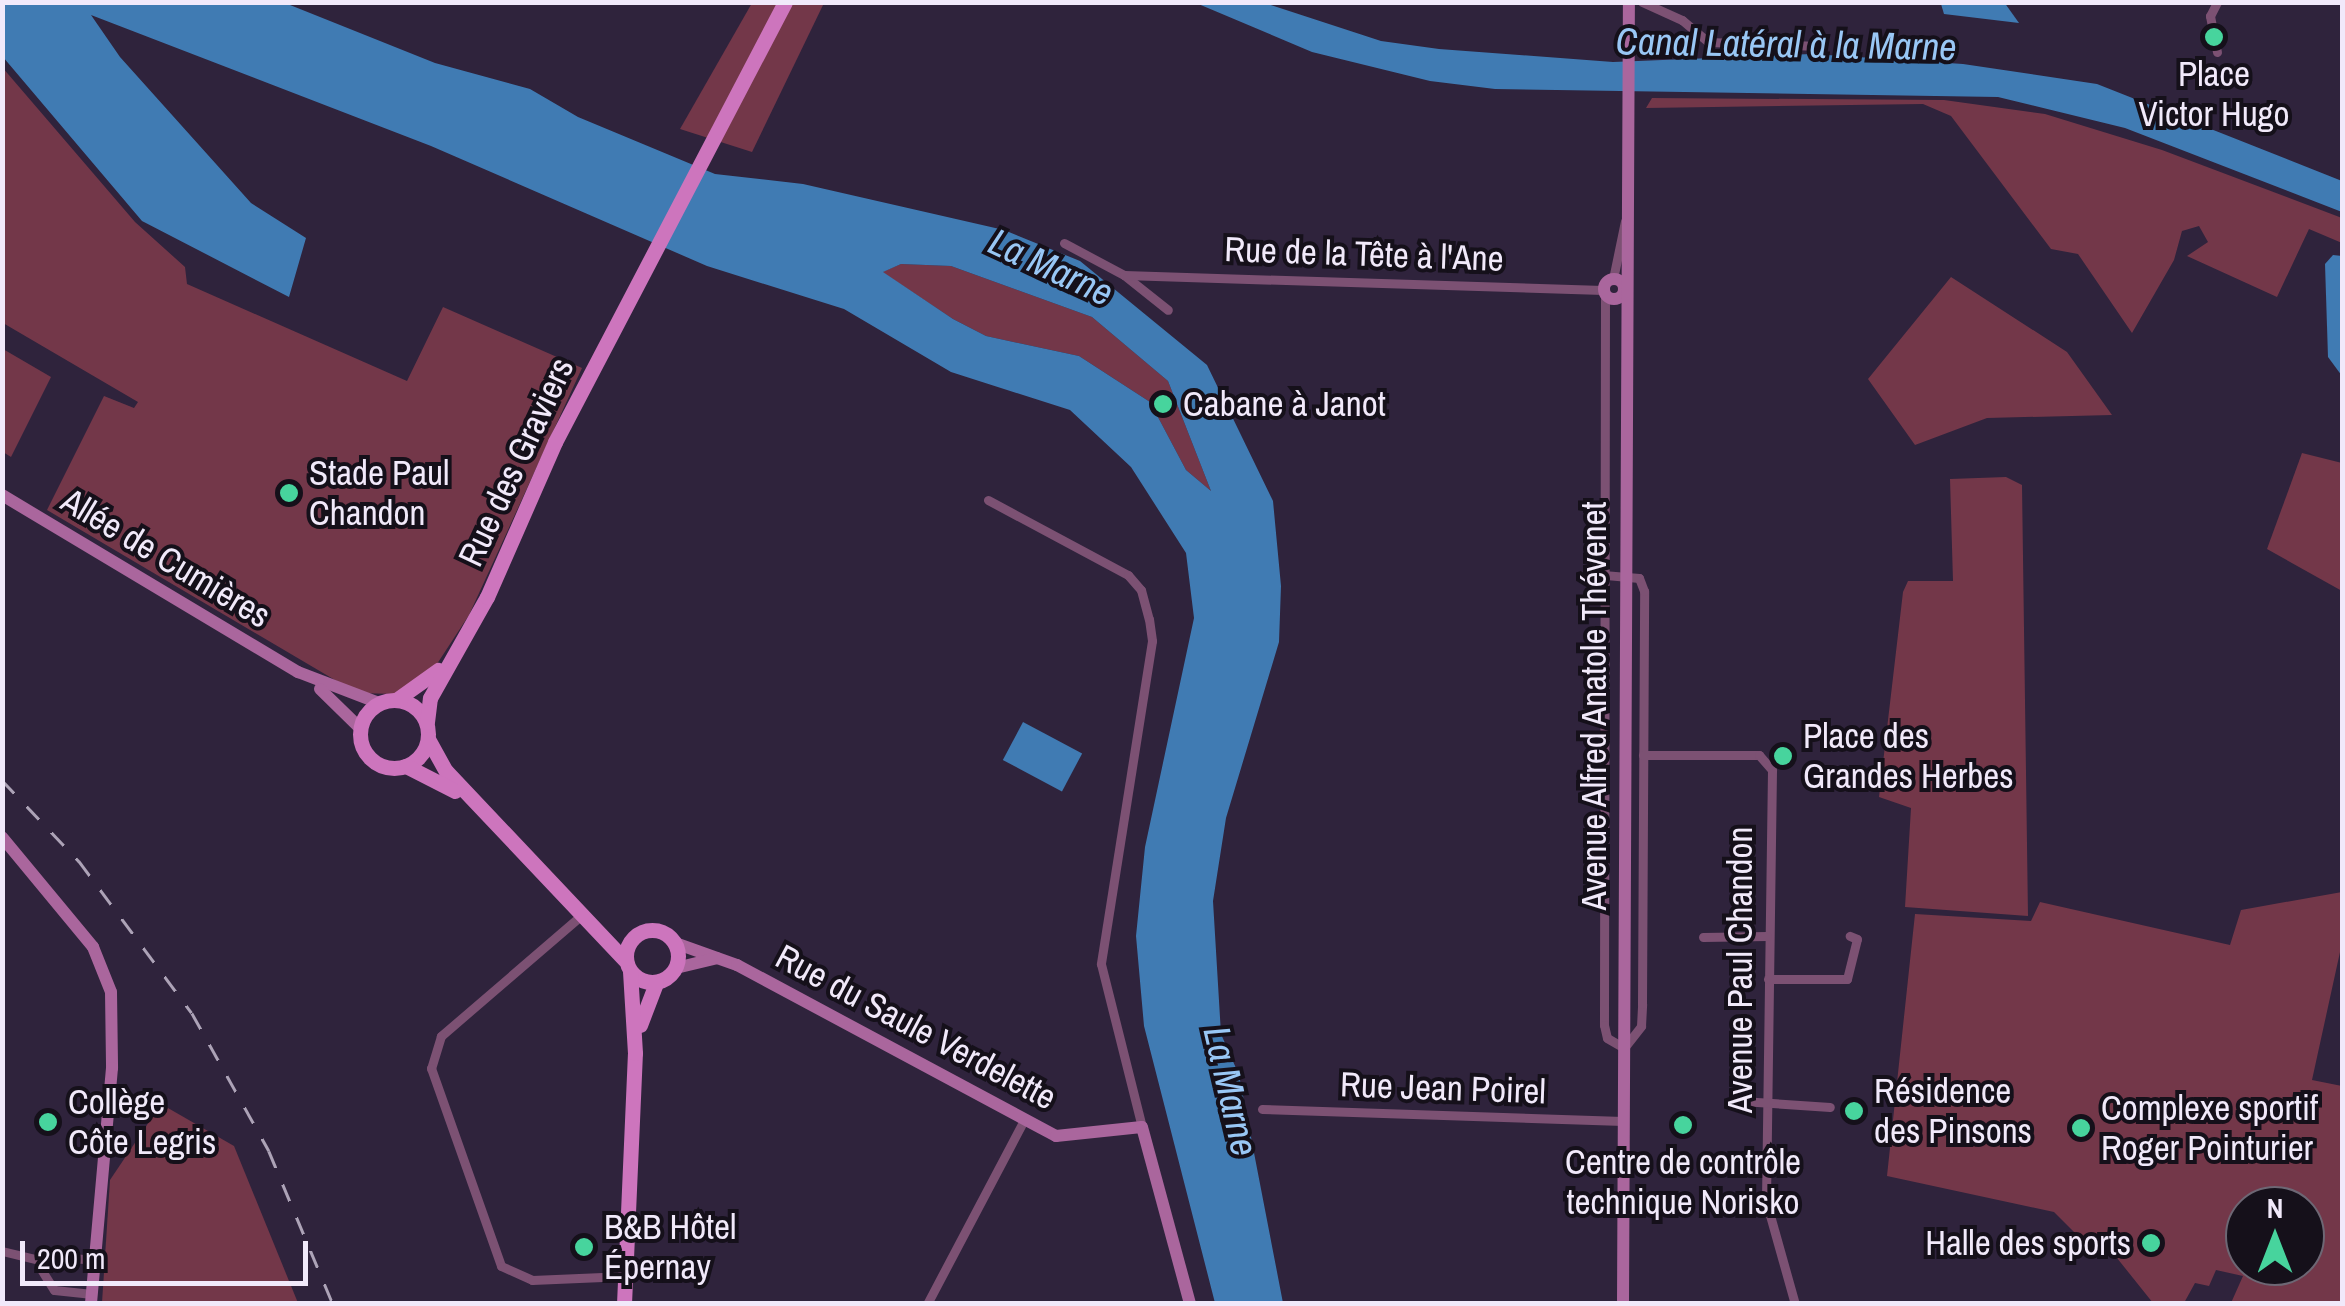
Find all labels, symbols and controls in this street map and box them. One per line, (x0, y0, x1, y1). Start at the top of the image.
water label: Canal Latéral à la Marne (1615, 18, 1957, 70)
marker: Place Victor Hugo (2203, 26, 2225, 48)
place label: Place Victor Hugo (2138, 53, 2290, 135)
water label: La Marne (982, 219, 1120, 315)
street label: Rue de la Tête à l'Ane (1223, 228, 1505, 280)
street label: Rue des Graviers (449, 351, 583, 573)
place label: Cabane à Janot (1183, 383, 1386, 425)
marker: Cabane à Janot (1152, 393, 1174, 415)
place label: Stade Paul Chandon (309, 452, 449, 534)
street label: Allée de Cumières (54, 479, 278, 637)
marker: Stade Paul Chandon (278, 482, 300, 504)
street label: Avenue Alfred Anatole Thévenet (1573, 500, 1615, 912)
place label: Place des Grandes Herbes (1803, 715, 2014, 797)
marker: Place des Grandes Herbes (1772, 745, 1794, 767)
street label: Avenue Paul Chandon (1719, 827, 1761, 1113)
street label: Rue du Saule Verdelette (769, 935, 1063, 1119)
water label: La Marne (1194, 1022, 1268, 1160)
street label: Rue Jean Poirel (1339, 1063, 1547, 1113)
place label: Résidence des Pinsons (1874, 1070, 2032, 1152)
place label: Collège Côte Legris (68, 1081, 216, 1163)
place label: Complexe sportif Roger Pointurier (2101, 1087, 2318, 1169)
marker: Résidence des Pinsons (1843, 1100, 1865, 1122)
marker: Collège Côte Legris (37, 1111, 59, 1133)
marker: Centre de contrôle technique Norisko (1672, 1114, 1694, 1136)
marker: Complexe sportif Roger Pointurier (2070, 1117, 2092, 1139)
place label: Centre de contrôle technique Norisko (1565, 1141, 1801, 1223)
north arrow (2225, 1186, 2325, 1286)
text: N (2267, 1189, 2283, 1227)
place label: B&B Hôtel Épernay (604, 1206, 736, 1288)
scale bar (25, 1221, 312, 1283)
place label: Halle des sports (1925, 1222, 2131, 1264)
marker: Halle des sports (2140, 1232, 2162, 1254)
marker: B&B Hôtel Épernay (573, 1236, 595, 1258)
text: 200 m (37, 1238, 105, 1278)

